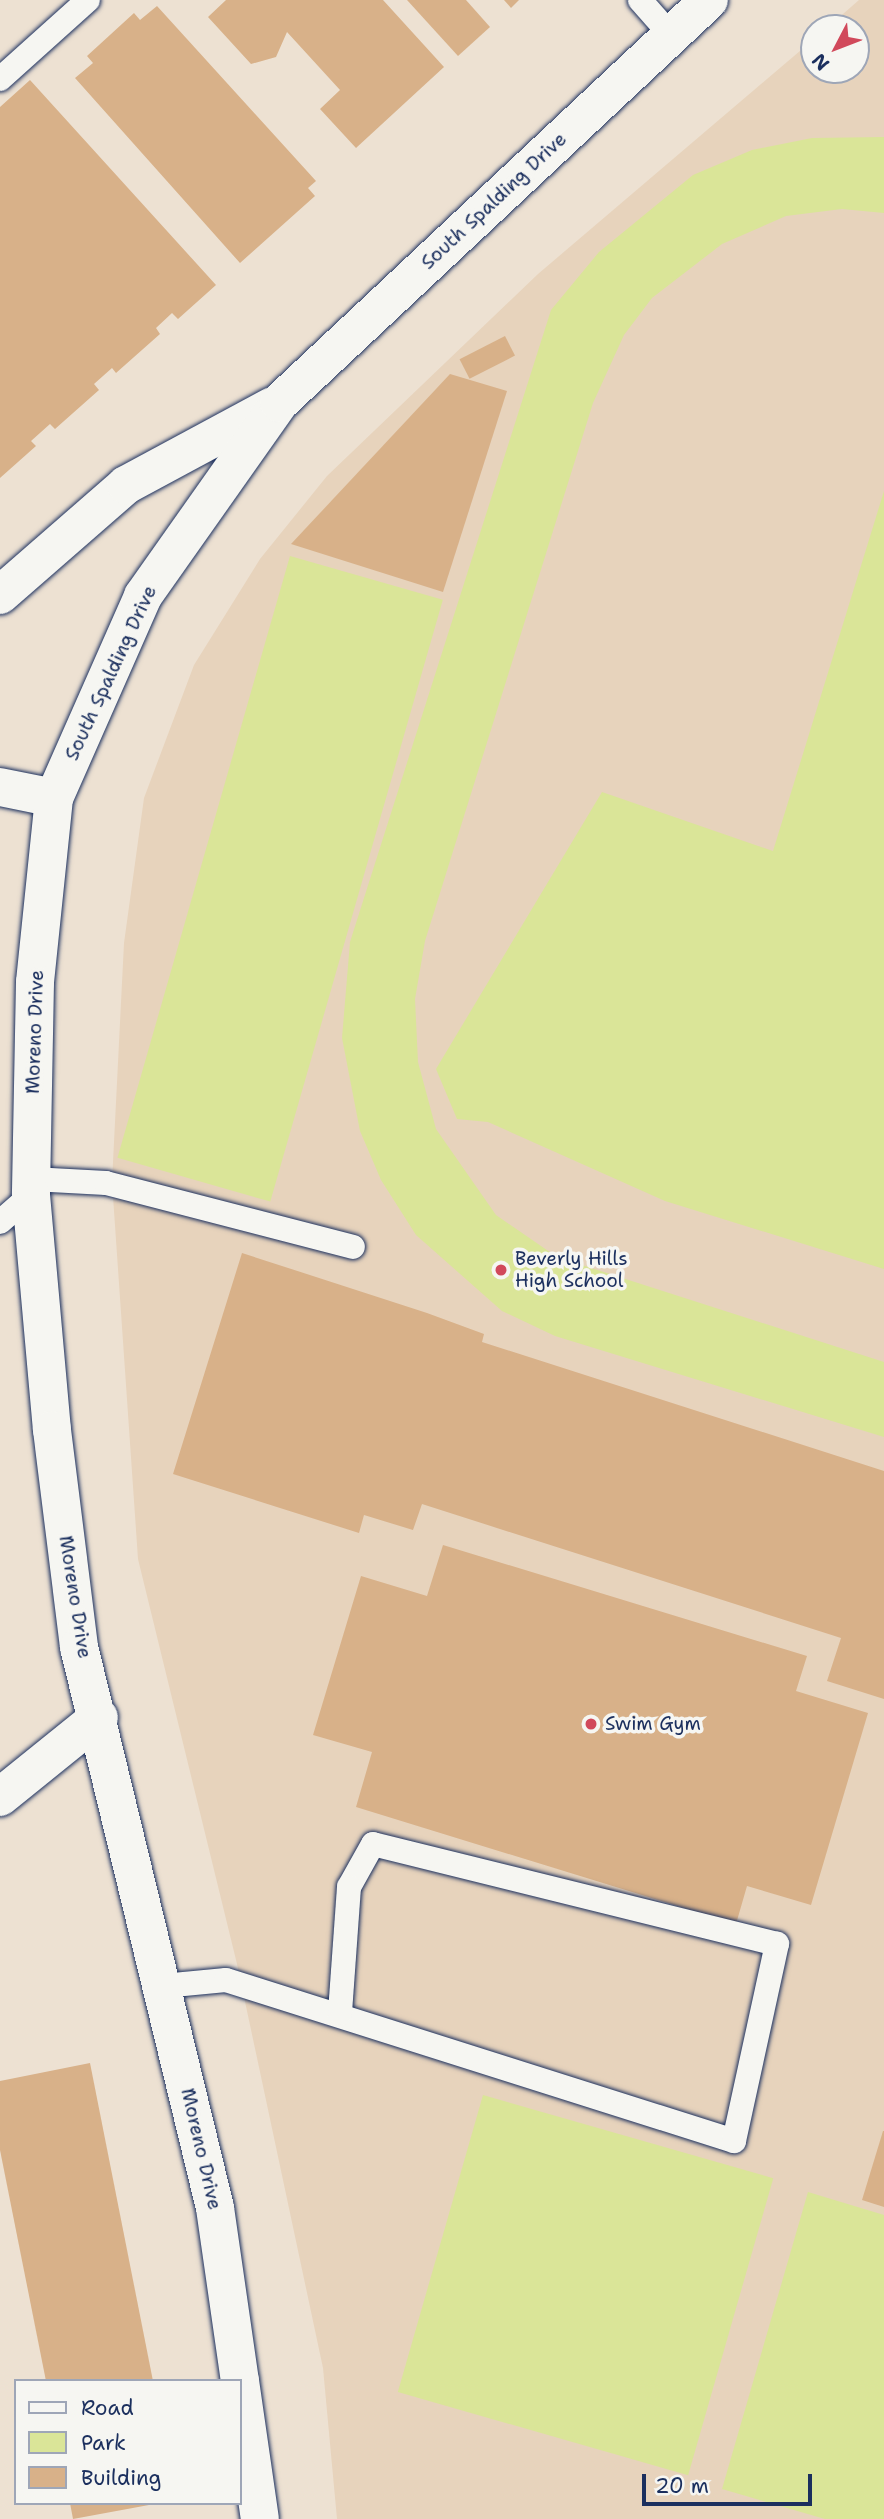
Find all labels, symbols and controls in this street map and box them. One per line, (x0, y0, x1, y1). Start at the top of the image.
north arrow (800, 14, 870, 84)
text: N (806, 48, 835, 76)
street label: South Spalding Drive (417, 128, 571, 274)
street label: South Spalding Drive (60, 582, 162, 764)
street label: Moreno Drive (21, 970, 49, 1094)
place label: Beverly Hills High School (515, 1248, 628, 1292)
marker: Beverly Hills High School (493, 1262, 509, 1278)
street label: Moreno Drive (54, 1534, 96, 1660)
place label: Swim Gym (605, 1713, 701, 1735)
marker: Swim Gym (583, 1716, 599, 1732)
street label: Moreno Drive (176, 2086, 226, 2212)
legend (14, 2379, 242, 2505)
text: Road (81, 2394, 134, 2422)
text: Park (81, 2429, 126, 2457)
scale bar (646, 2460, 816, 2504)
text: Building (81, 2464, 161, 2492)
text: 20 m (655, 2472, 709, 2500)

